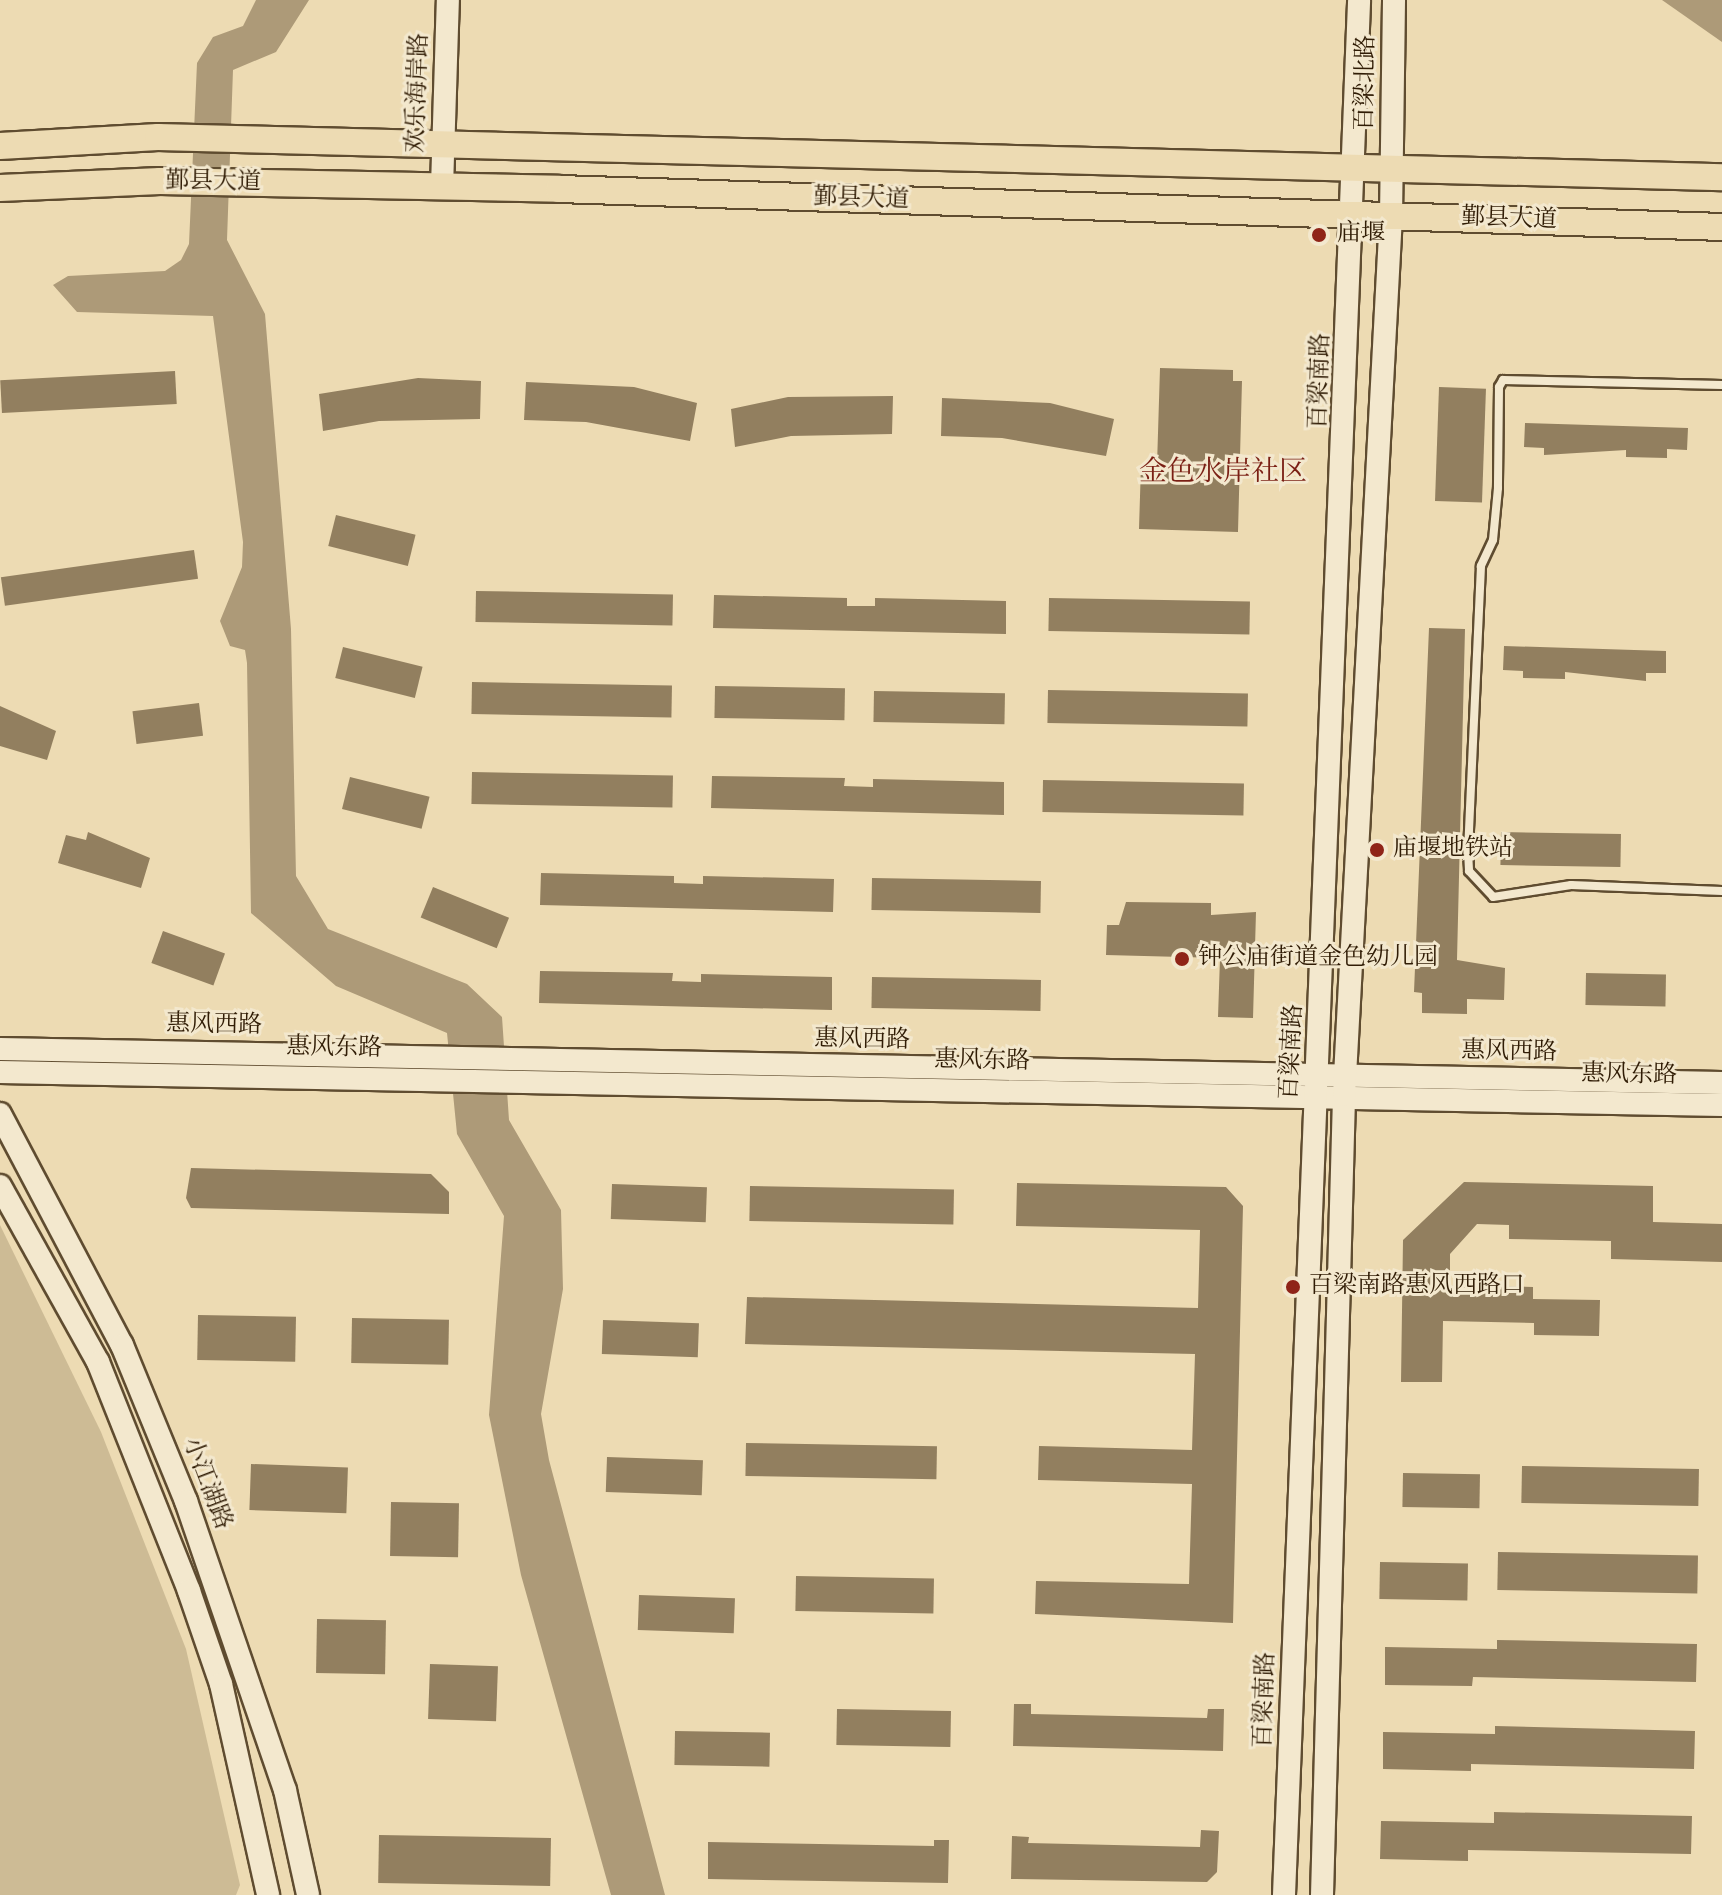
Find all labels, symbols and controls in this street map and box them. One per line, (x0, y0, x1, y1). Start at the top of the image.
street label: 欢乐海岸路 (403, 33, 435, 153)
street label: 百梁北路 (1352, 35, 1382, 131)
street label: 鄞县大道 (165, 168, 261, 198)
street label: 鄞县大道 (813, 184, 909, 216)
street label: 鄞县大道 (1461, 204, 1557, 236)
place label: 庙堰 (1337, 221, 1385, 249)
marker: 庙堰 (1308, 224, 1330, 246)
street label: 百梁南路 (1305, 333, 1337, 429)
district label: 金色水岸社区 (1139, 456, 1307, 490)
place label: 庙堰地铁站 (1393, 836, 1513, 864)
marker: 庙堰地铁站 (1368, 841, 1386, 859)
place label: 钟公庙街道金色幼儿园 (1198, 945, 1438, 973)
marker: 钟公庙街道金色幼儿园 (1173, 950, 1191, 968)
street label: 百梁南路 (1276, 1003, 1310, 1101)
street label: 惠风西路 (166, 1011, 262, 1041)
street label: 惠风西路 (814, 1026, 910, 1056)
street label: 惠风东路 (286, 1034, 382, 1064)
street label: 惠风西路 (1461, 1038, 1557, 1068)
street label: 惠风东路 (934, 1047, 1030, 1077)
street label: 惠风东路 (1581, 1061, 1677, 1091)
place label: 百梁南路惠风西路口 (1309, 1273, 1525, 1301)
marker: 百梁南路惠风西路口 (1284, 1278, 1302, 1296)
street label: 小江湖路 (175, 1434, 237, 1534)
street label: 百梁南路 (1250, 1652, 1282, 1748)

